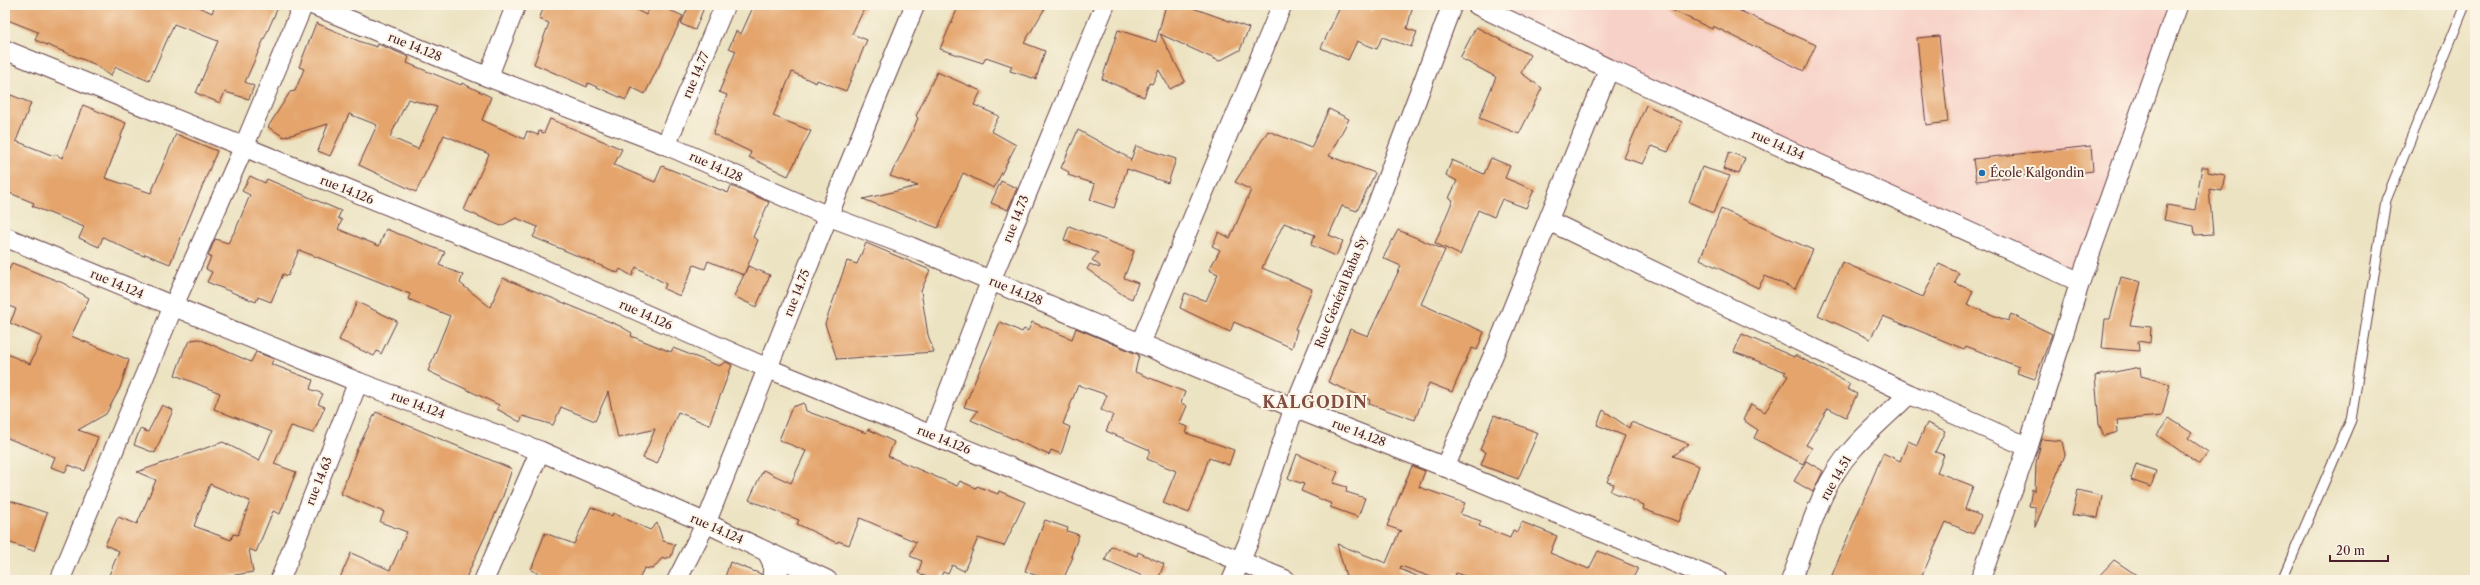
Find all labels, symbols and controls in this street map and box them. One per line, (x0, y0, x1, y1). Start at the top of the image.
street label: rue 14.128 (386, 29, 444, 64)
street label: rue 14.77 (679, 49, 712, 100)
street label: rue 14.134 (1750, 126, 1807, 163)
street label: rue 14.128 (687, 148, 745, 185)
place label: École Kalgondin (1990, 164, 2085, 180)
marker: École Kalgondin (1977, 168, 1987, 178)
street label: rue 14.126 (318, 172, 376, 207)
street label: rue 14.73 (999, 193, 1032, 245)
street label: Rue Général Baba Sy (1311, 233, 1370, 350)
street label: rue 14.124 (88, 266, 146, 301)
street label: rue 14.75 (780, 267, 813, 319)
street label: rue 14.128 (987, 273, 1045, 308)
street label: rue 14.126 (617, 296, 675, 333)
street label: rue 14.124 (389, 387, 447, 422)
district label: KALGODIN (1262, 392, 1368, 412)
street label: rue 14.128 (1330, 415, 1388, 450)
street label: rue 14.126 (915, 422, 973, 457)
street label: rue 14.51 (1817, 453, 1854, 503)
street label: rue 14.63 (302, 454, 335, 507)
street label: rue 14.124 (688, 510, 746, 547)
scale bar (2330, 537, 2388, 563)
text: 20 m (2336, 543, 2365, 558)

